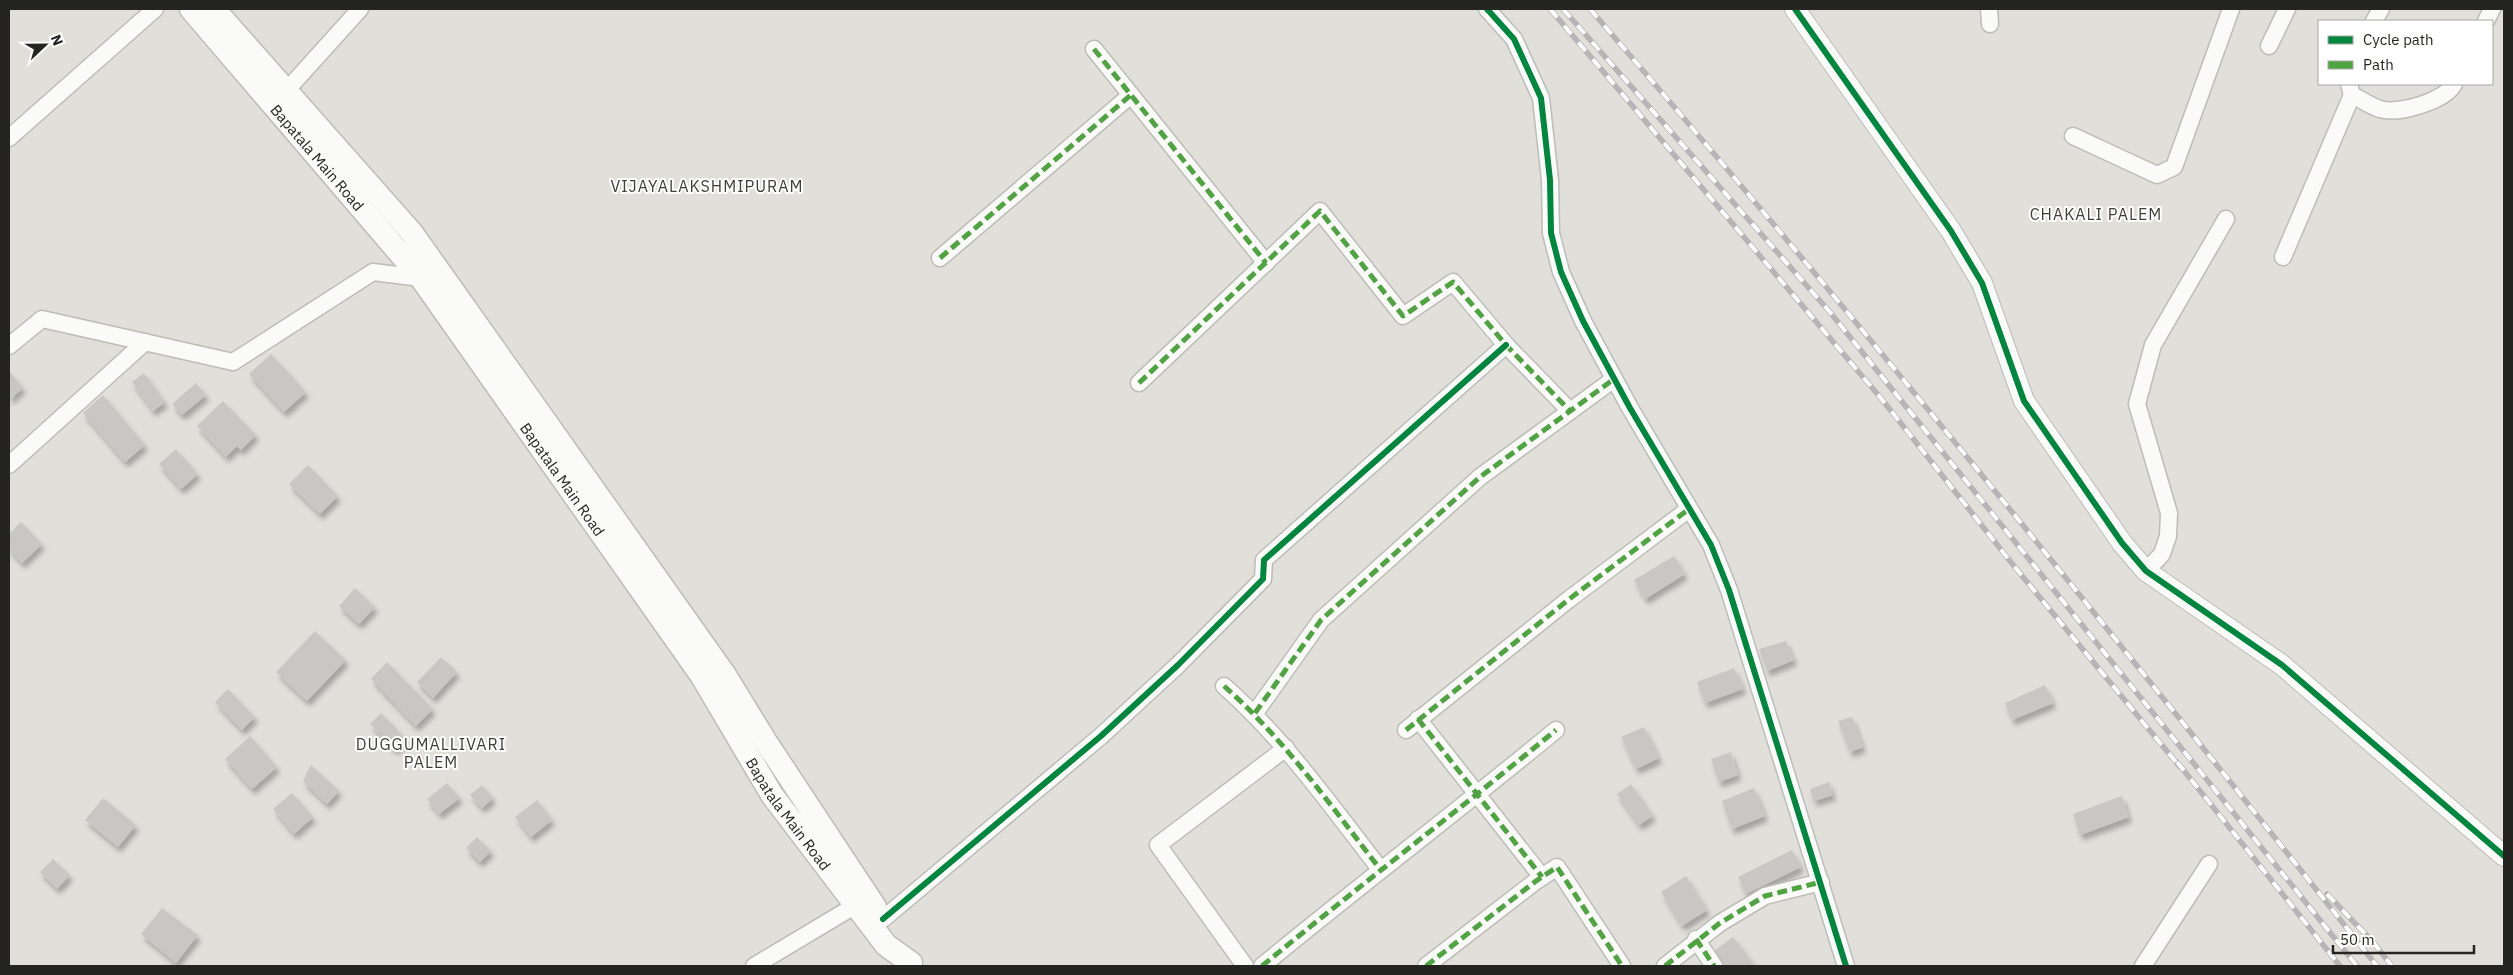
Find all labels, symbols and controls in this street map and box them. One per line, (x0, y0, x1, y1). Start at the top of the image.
north arrow (20, 20, 70, 70)
legend (2318, 20, 2493, 85)
text: Cycle path (2363, 30, 2434, 49)
text: N (47, 32, 67, 48)
text: Path (2363, 55, 2394, 74)
street label: Bapatala Main Road (267, 100, 368, 214)
district label: VIJAYALAKSHMIPURAM (610, 176, 804, 196)
district label: CHAKALI PALEM (2030, 204, 2162, 224)
street label: Bapatala Main Road (516, 419, 609, 539)
district label: DUGGUMALLIVARI PALEM (356, 734, 506, 772)
street label: Bapatala Main Road (742, 754, 835, 874)
scale bar (2333, 922, 2474, 954)
text: 50 m (2340, 930, 2375, 949)

